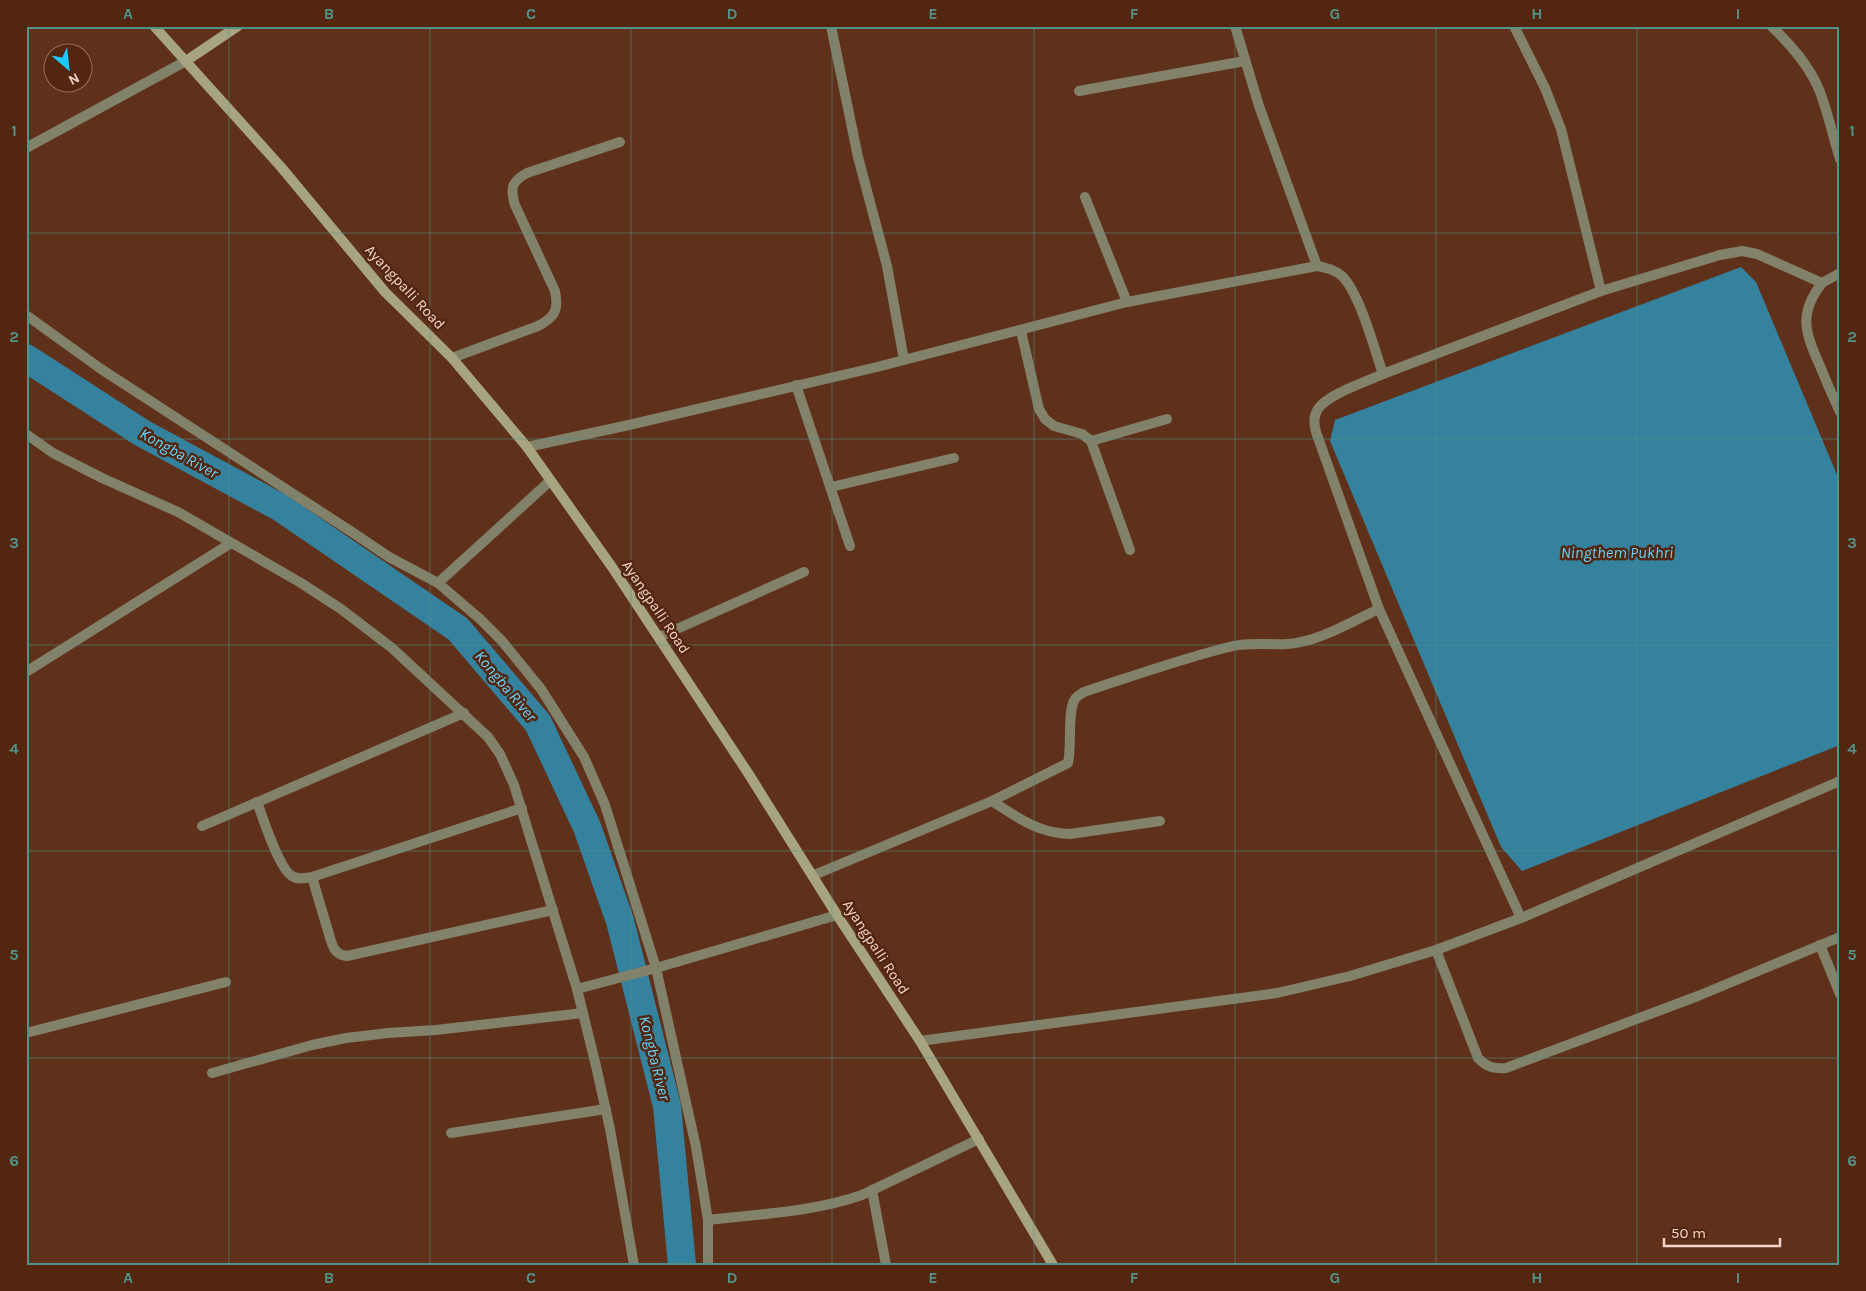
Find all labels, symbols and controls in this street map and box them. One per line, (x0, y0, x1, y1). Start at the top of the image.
text: A (123, 4, 133, 23)
text: B (324, 4, 334, 23)
text: C (526, 4, 536, 23)
text: D (727, 4, 738, 23)
text: E (928, 4, 938, 23)
text: F (1130, 4, 1139, 23)
text: G (1330, 4, 1340, 23)
text: H (1531, 4, 1543, 23)
text: I (1736, 4, 1740, 23)
north arrow (42, 42, 92, 92)
text: N (65, 69, 82, 89)
text: 1 (11, 121, 17, 140)
text: 1 (1849, 121, 1855, 140)
street label: Ayangpalli Road (361, 241, 449, 333)
text: 2 (9, 327, 19, 346)
text: 2 (1847, 327, 1857, 346)
water label: Kongba River (137, 424, 222, 483)
text: 3 (9, 533, 19, 552)
text: 3 (1847, 533, 1857, 552)
water label: Ningthem Pukhri (1561, 543, 1673, 562)
street label: Ayangpalli Road (618, 557, 694, 657)
water label: Kongba River (471, 647, 541, 726)
text: 4 (9, 739, 19, 758)
text: 4 (1847, 739, 1857, 758)
street label: Ayangpalli Road (839, 896, 913, 998)
text: 5 (9, 945, 19, 964)
text: 5 (1847, 945, 1857, 964)
water label: Kongba River (635, 1014, 675, 1103)
text: 6 (9, 1151, 19, 1170)
text: 6 (1847, 1151, 1857, 1170)
scale bar (1664, 1216, 1780, 1248)
text: 50 m (1671, 1224, 1706, 1242)
text: A (123, 1268, 133, 1287)
text: B (324, 1268, 334, 1287)
text: C (526, 1268, 536, 1287)
text: D (727, 1268, 738, 1287)
text: E (928, 1268, 938, 1287)
text: F (1130, 1268, 1139, 1287)
text: G (1330, 1268, 1340, 1287)
text: H (1531, 1268, 1543, 1287)
text: I (1736, 1268, 1740, 1287)

